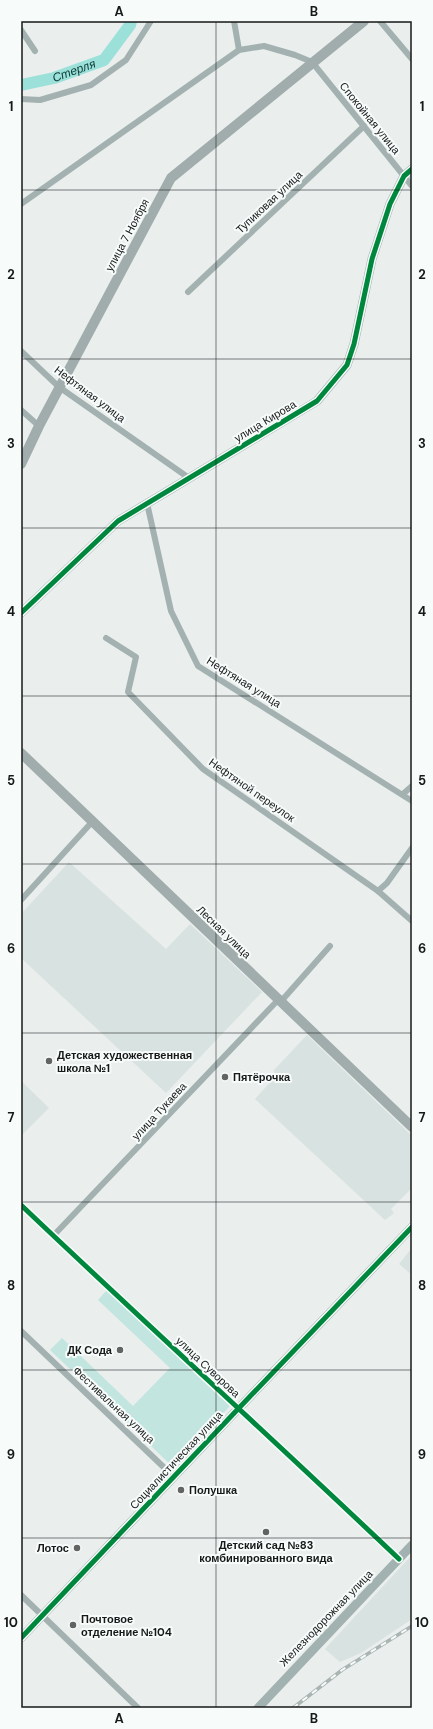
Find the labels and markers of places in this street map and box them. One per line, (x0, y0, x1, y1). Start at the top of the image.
place label: Детская художественная школа №1 (57, 1048, 192, 1075)
marker: Детская художественная школа №1 (44, 1056, 54, 1066)
place label: Пятёрочка (233, 1070, 291, 1084)
marker: Пятёрочка (220, 1072, 230, 1082)
place label: ДК Сода (67, 1343, 113, 1357)
marker: ДК Сода (115, 1345, 125, 1355)
place label: Полушка (189, 1483, 238, 1497)
marker: Полушка (176, 1485, 186, 1495)
marker: Детский сад №83 комбинированного вида (261, 1527, 271, 1537)
place label: Детский сад №83 комбинированного вида (199, 1538, 334, 1565)
place label: Лотос (37, 1541, 69, 1555)
marker: Лотос (72, 1543, 82, 1553)
place label: Почтовое отделение №104 (81, 1612, 172, 1639)
marker: Почтовое отделение №104 (68, 1620, 78, 1630)

